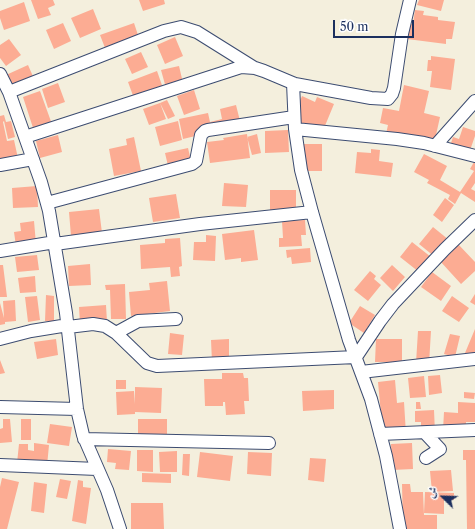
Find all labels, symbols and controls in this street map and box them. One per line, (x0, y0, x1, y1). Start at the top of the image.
scale bar (335, 12, 416, 38)
text: 50 m (340, 19, 369, 34)
north arrow (423, 477, 463, 517)
text: ش (423, 485, 441, 500)

